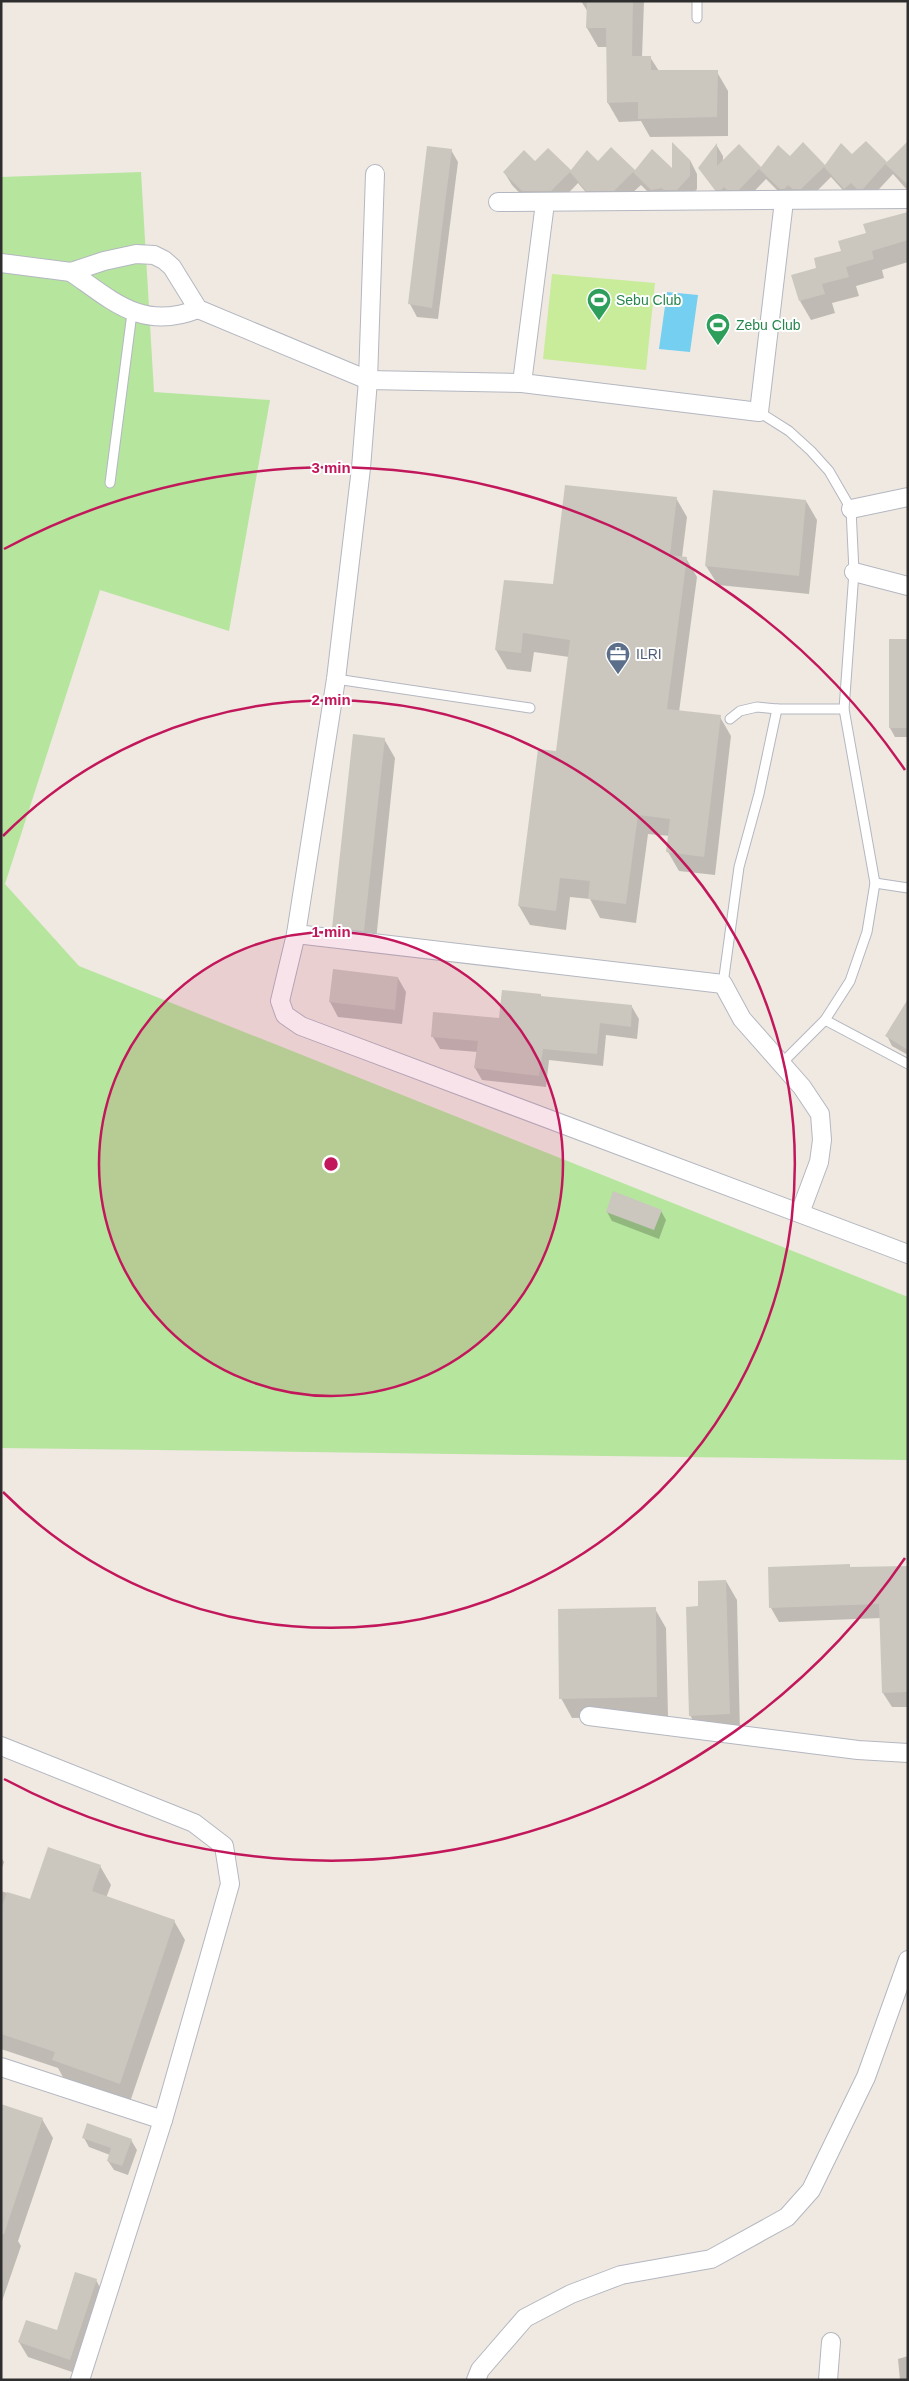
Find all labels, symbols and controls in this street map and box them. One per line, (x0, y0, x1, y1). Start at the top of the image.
sports icon: Sebu Club (586, 287, 612, 321)
place label: Sebu Club (616, 292, 682, 308)
sports icon: Zebu Club (705, 312, 731, 346)
place label: Zebu Club (736, 317, 801, 333)
text: 3 min (311, 459, 351, 476)
office icon: ILRI (605, 641, 631, 675)
place label: ILRI (636, 646, 662, 662)
text: 2 min (311, 691, 351, 708)
text: 1 min (311, 923, 351, 940)
centre of rings (322, 1155, 340, 1173)

